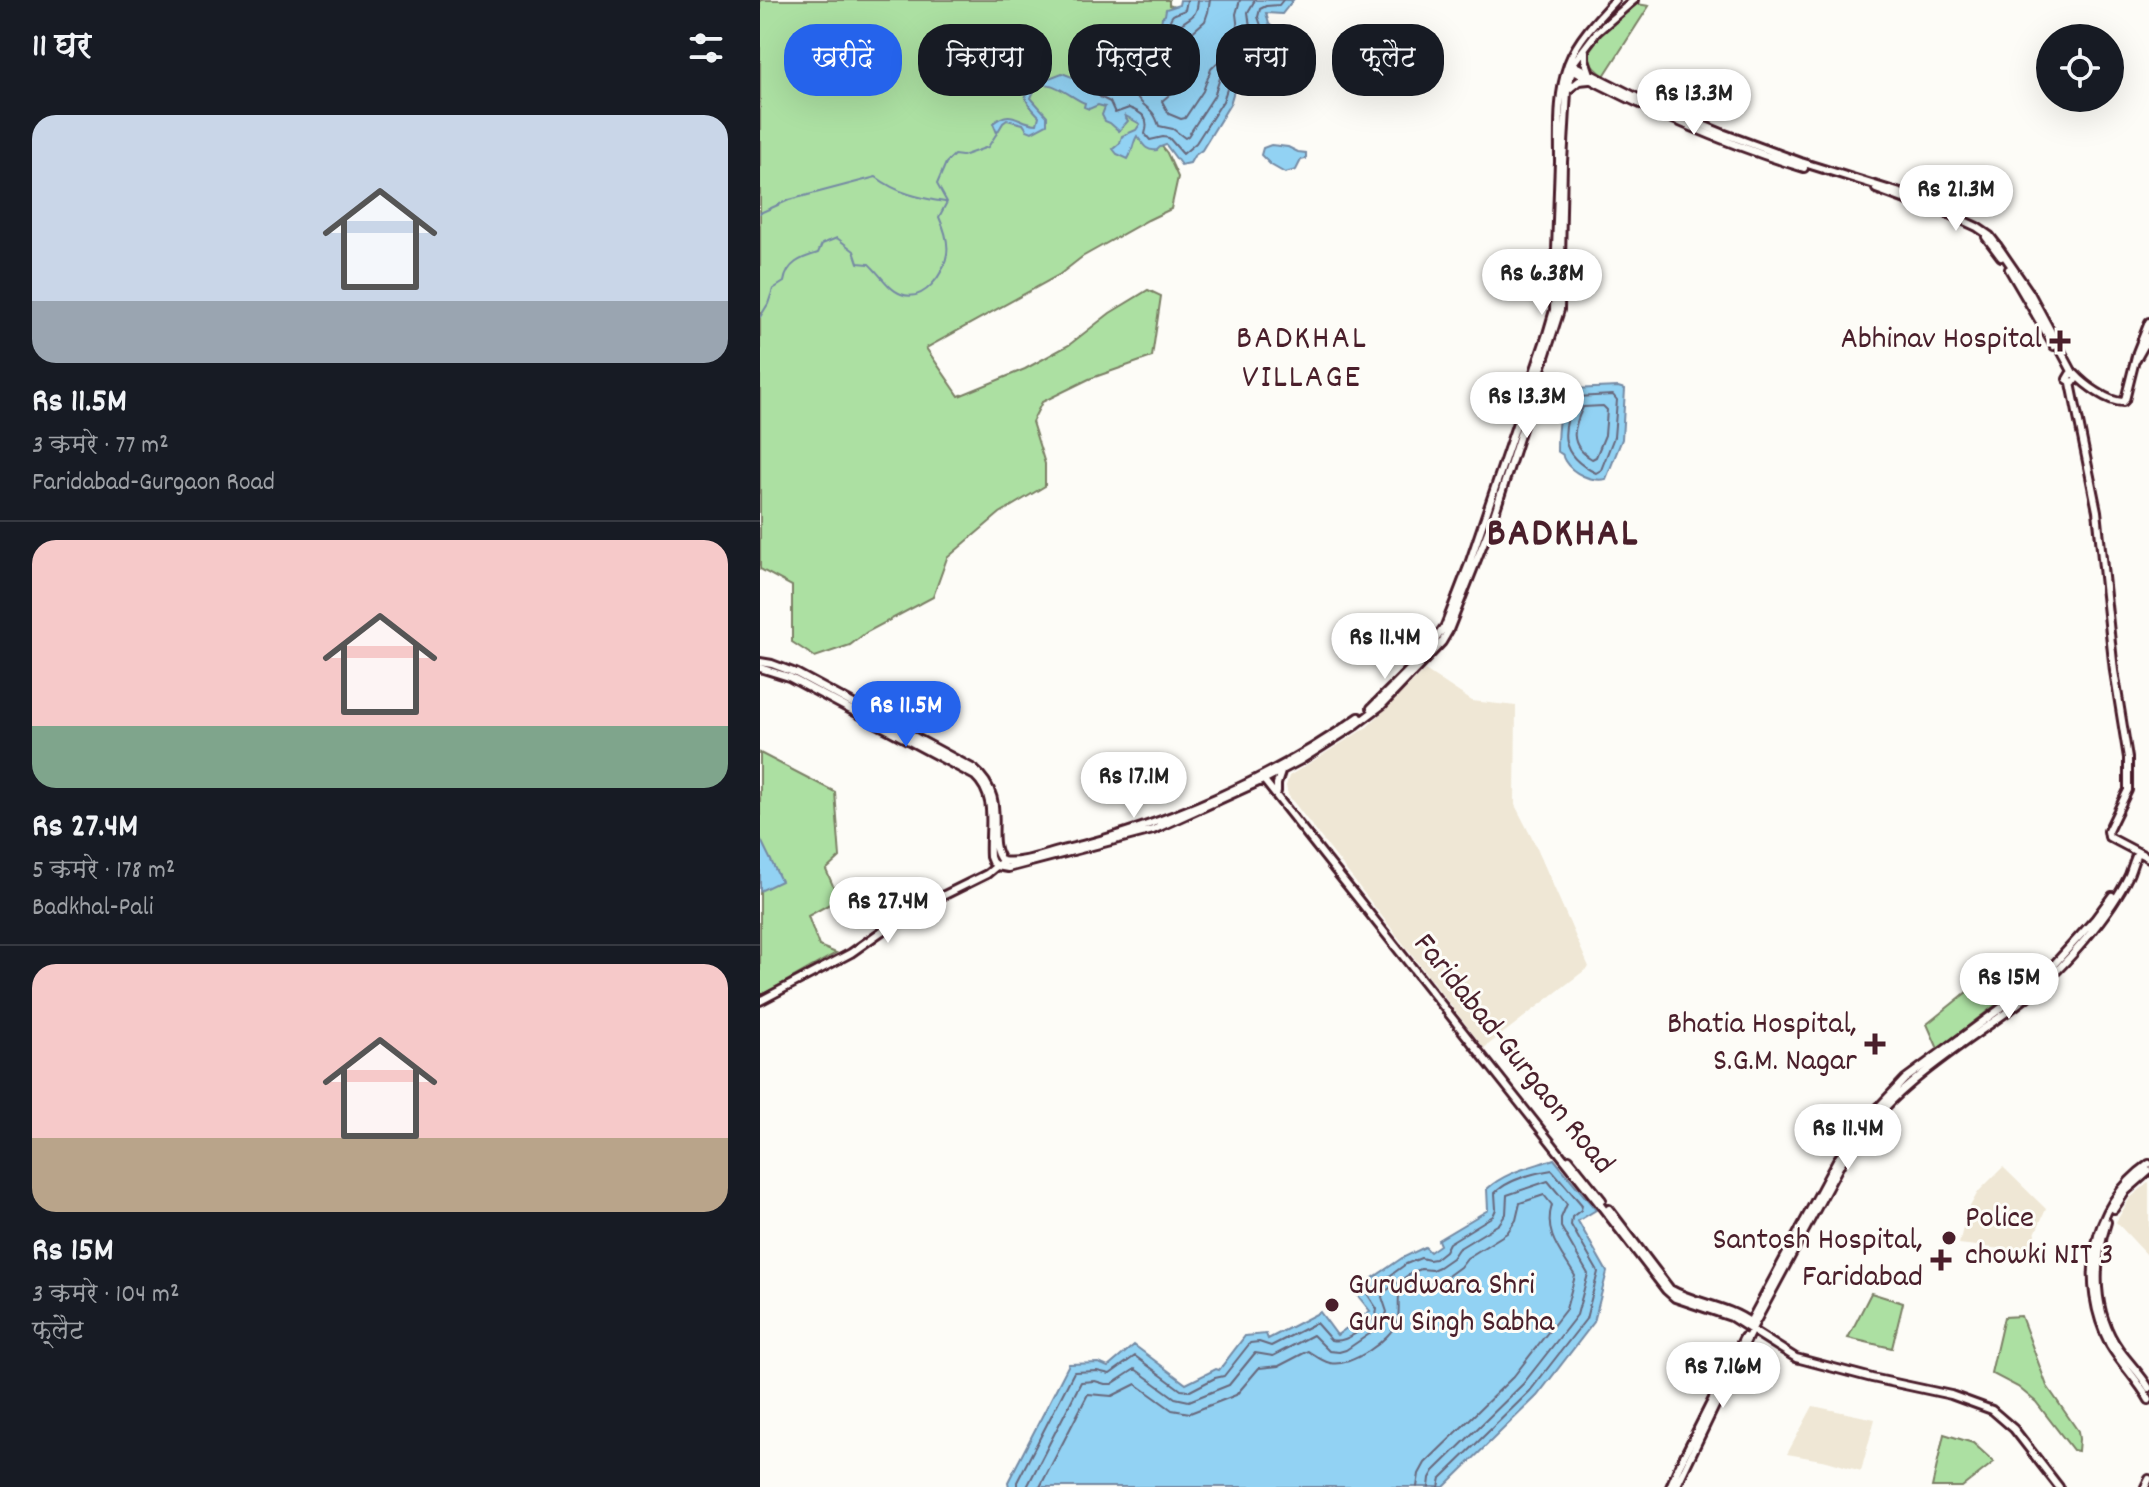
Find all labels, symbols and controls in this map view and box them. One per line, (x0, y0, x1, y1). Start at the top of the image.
text: 11 घर (32, 24, 91, 73)
chip: खरीदें (784, 24, 902, 96)
chip: किराया (918, 24, 1052, 96)
chip: फ़िल्टर (1068, 24, 1200, 96)
chip: नया (1216, 24, 1316, 96)
chip: फ़्लैट (1332, 24, 1444, 96)
map controls (2036, 24, 2124, 112)
button: locate (2036, 24, 2124, 112)
icon: filters (684, 26, 728, 70)
pin: Rs 13.3M (1611, 69, 1777, 137)
text: Rs 13.3M (1655, 76, 1733, 113)
pin: Rs 21.3M (1873, 165, 2039, 233)
icon: home (308, 167, 452, 311)
text: Rs 21.3M (1917, 172, 1995, 209)
pin: Rs 6.38M (1459, 249, 1625, 317)
text: Rs 6.38M (1500, 256, 1584, 293)
district label: BADKHAL VILLAGE (1236, 316, 1368, 404)
place label: Abhinav Hospital (1841, 318, 2042, 364)
marker: Abhinav Hospital (2049, 330, 2071, 352)
pin: Rs 13.3M (1444, 372, 1610, 440)
text: Rs 11.5M (32, 379, 127, 428)
text: Rs 13.3M (1488, 379, 1566, 416)
text: 3 कमरे · 77 m² (32, 428, 169, 465)
text: Faridabad-Gurgaon Road (32, 465, 275, 502)
district label: BADKHAL (1487, 508, 1639, 565)
icon: home (308, 592, 452, 736)
pin: Rs 11.4M (1302, 613, 1468, 681)
text: Rs 11.4M (1349, 620, 1421, 657)
pin: Rs 11.5M (823, 681, 989, 749)
text: Rs 11.5M (870, 688, 942, 725)
pin: Rs 17.1M (1051, 752, 1217, 820)
text: Rs 17.1M (1099, 759, 1169, 796)
text: Rs 27.4M (32, 804, 138, 853)
text: 5 कमरे · 178 m² (32, 853, 175, 890)
pin: Rs 27.4M (805, 877, 971, 945)
text: Rs 27.4M (847, 884, 929, 921)
text: Badkhal-Pali (32, 890, 154, 927)
street label: Faridabad-Gurgaon Road (1400, 924, 1624, 1186)
pin: Rs 15M (1944, 953, 2074, 1021)
text: Rs 15M (1978, 960, 2040, 997)
place label: Bhatia Hospital, S.G.M. Nagar (1667, 1003, 1857, 1086)
icon: home (308, 1016, 452, 1160)
marker: Bhatia Hospital, S.G.M. Nagar (1864, 1033, 1886, 1055)
pin: Rs 11.4M (1765, 1104, 1931, 1172)
text: Rs 11.4M (1812, 1111, 1884, 1148)
place label: Police chowki NIT 3 (1965, 1197, 2114, 1280)
place label: Santosh Hospital, Faridabad (1712, 1219, 1923, 1302)
text: Rs 15M (32, 1228, 114, 1277)
marker: Police chowki NIT 3 (1940, 1229, 1958, 1247)
marker: Santosh Hospital, Faridabad (1930, 1249, 1952, 1271)
place label: Gurudwara Shri Guru Singh Sabha (1348, 1264, 1555, 1347)
text: 3 कमरे · 104 m² (32, 1277, 179, 1314)
marker: Gurudwara Shri Guru Singh Sabha (1323, 1296, 1341, 1314)
text: फ़्लैट (32, 1314, 84, 1351)
pin: Rs 7.16M (1640, 1342, 1806, 1410)
text: Rs 7.16M (1684, 1349, 1762, 1386)

